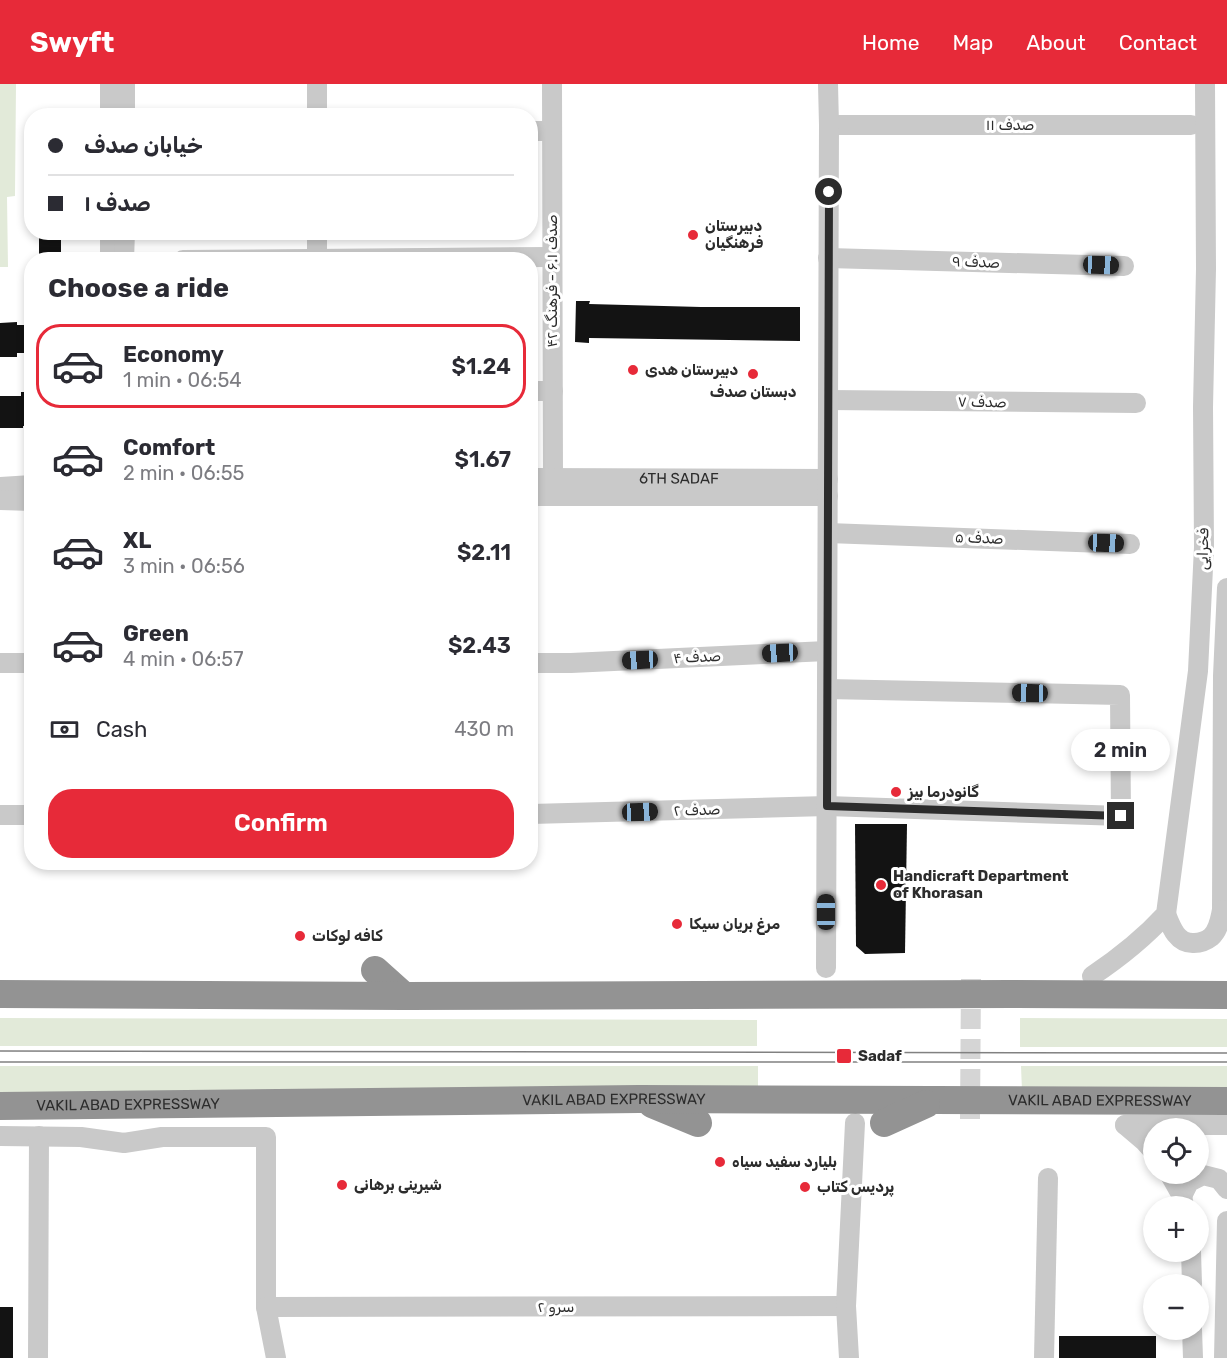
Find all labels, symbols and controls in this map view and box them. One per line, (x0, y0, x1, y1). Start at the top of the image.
text: Swyft (30, 26, 114, 59)
text: Home (862, 30, 919, 55)
text: Map (952, 30, 993, 55)
text: About (1026, 30, 1086, 55)
text: Contact (1119, 30, 1197, 55)
street label: صدف ۱۱ (986, 116, 1034, 134)
text: خیابان صدف (84, 132, 203, 159)
route start (815, 178, 842, 205)
text: صدف ۱ (84, 190, 151, 217)
street label: صدف ۶.۱ - فرهنگ ۴۲ (543, 215, 561, 347)
place label: دبیرستان فرهنگیان (705, 217, 764, 252)
marker: دبیرستان فرهنگیان (686, 228, 700, 242)
street label: صدف ۹ (952, 252, 1000, 272)
car (1083, 255, 1119, 275)
text: Choose a ride (48, 272, 229, 304)
icon: car (51, 339, 105, 393)
text: Economy (123, 341, 224, 368)
text: $1.24 (451, 353, 511, 380)
place label: دبیرستان هدی (645, 361, 739, 379)
marker: دبیرستان هدی (626, 363, 640, 377)
marker: دبستان صدف (746, 367, 760, 381)
text: 1 min · 06:54 (123, 368, 242, 392)
place label: دبستان صدف (710, 383, 797, 401)
street label: صدف ۷ (957, 393, 1007, 411)
icon: car (51, 432, 105, 486)
text: Comfort (123, 434, 215, 461)
text: $1.67 (455, 446, 511, 473)
text: 2 min · 06:55 (123, 461, 244, 485)
street label: 6TH SADAF (639, 469, 719, 488)
icon: car (51, 525, 105, 579)
text: XL (123, 527, 151, 554)
street label: صدف ۵ (954, 528, 1004, 548)
street label: فخرایی (1194, 528, 1212, 570)
car (1088, 533, 1124, 553)
text: $2.11 (457, 539, 511, 566)
text: 3 min · 06:56 (123, 554, 245, 578)
icon: car (51, 618, 105, 672)
text: Green (123, 620, 189, 647)
text: $2.43 (448, 632, 511, 659)
car (762, 643, 798, 663)
text: 4 min · 06:57 (123, 647, 243, 671)
street label: صدف ۴ (673, 647, 721, 667)
car (622, 650, 658, 670)
car (1012, 684, 1048, 702)
icon: cash (48, 713, 81, 746)
text: Cash (96, 716, 147, 743)
text: 430 m (454, 717, 514, 741)
callout: 2 min (1072, 729, 1170, 771)
text: 2 min (1094, 738, 1147, 762)
place label: گانودرما بیز (907, 783, 979, 801)
marker: گانودرما بیز (889, 785, 903, 799)
button: Confirm (48, 789, 514, 858)
street label: صدف ۲ (673, 800, 721, 820)
car (622, 802, 658, 822)
route end (1107, 802, 1134, 829)
place label: Handicraft Department of Khorasan (893, 867, 1069, 902)
marker: Handicraft Department of Khorasan (874, 878, 888, 892)
car (817, 894, 835, 930)
place label: مرغ بریان سیکا (689, 915, 780, 935)
marker: مرغ بریان سیکا (670, 917, 684, 931)
place label: کافه لوکات (312, 927, 383, 945)
marker: کافه لوکات (293, 929, 307, 943)
marker: Sadaf (835, 1047, 853, 1065)
place label: Sadaf (858, 1047, 902, 1065)
street label: VAKIL ABAD EXPRESSWAY (522, 1090, 706, 1109)
street label: VAKIL ABAD EXPRESSWAY (1008, 1091, 1192, 1110)
street label: VAKIL ABAD EXPRESSWAY (36, 1095, 220, 1115)
map controls (1143, 1118, 1209, 1340)
button: locate (1143, 1118, 1209, 1184)
place label: بلیارد سفید سیاه (732, 1153, 837, 1171)
marker: بلیارد سفید سیاه (713, 1155, 727, 1169)
place label: شیرینی برهانی (354, 1176, 442, 1194)
marker: شیرینی برهانی (335, 1178, 349, 1192)
place label: پردیس کتاب (817, 1178, 894, 1197)
marker: پردیس کتاب (798, 1180, 812, 1194)
button: + (1143, 1196, 1209, 1262)
button: − (1143, 1274, 1209, 1340)
street label: سرو ۲ (538, 1298, 574, 1317)

